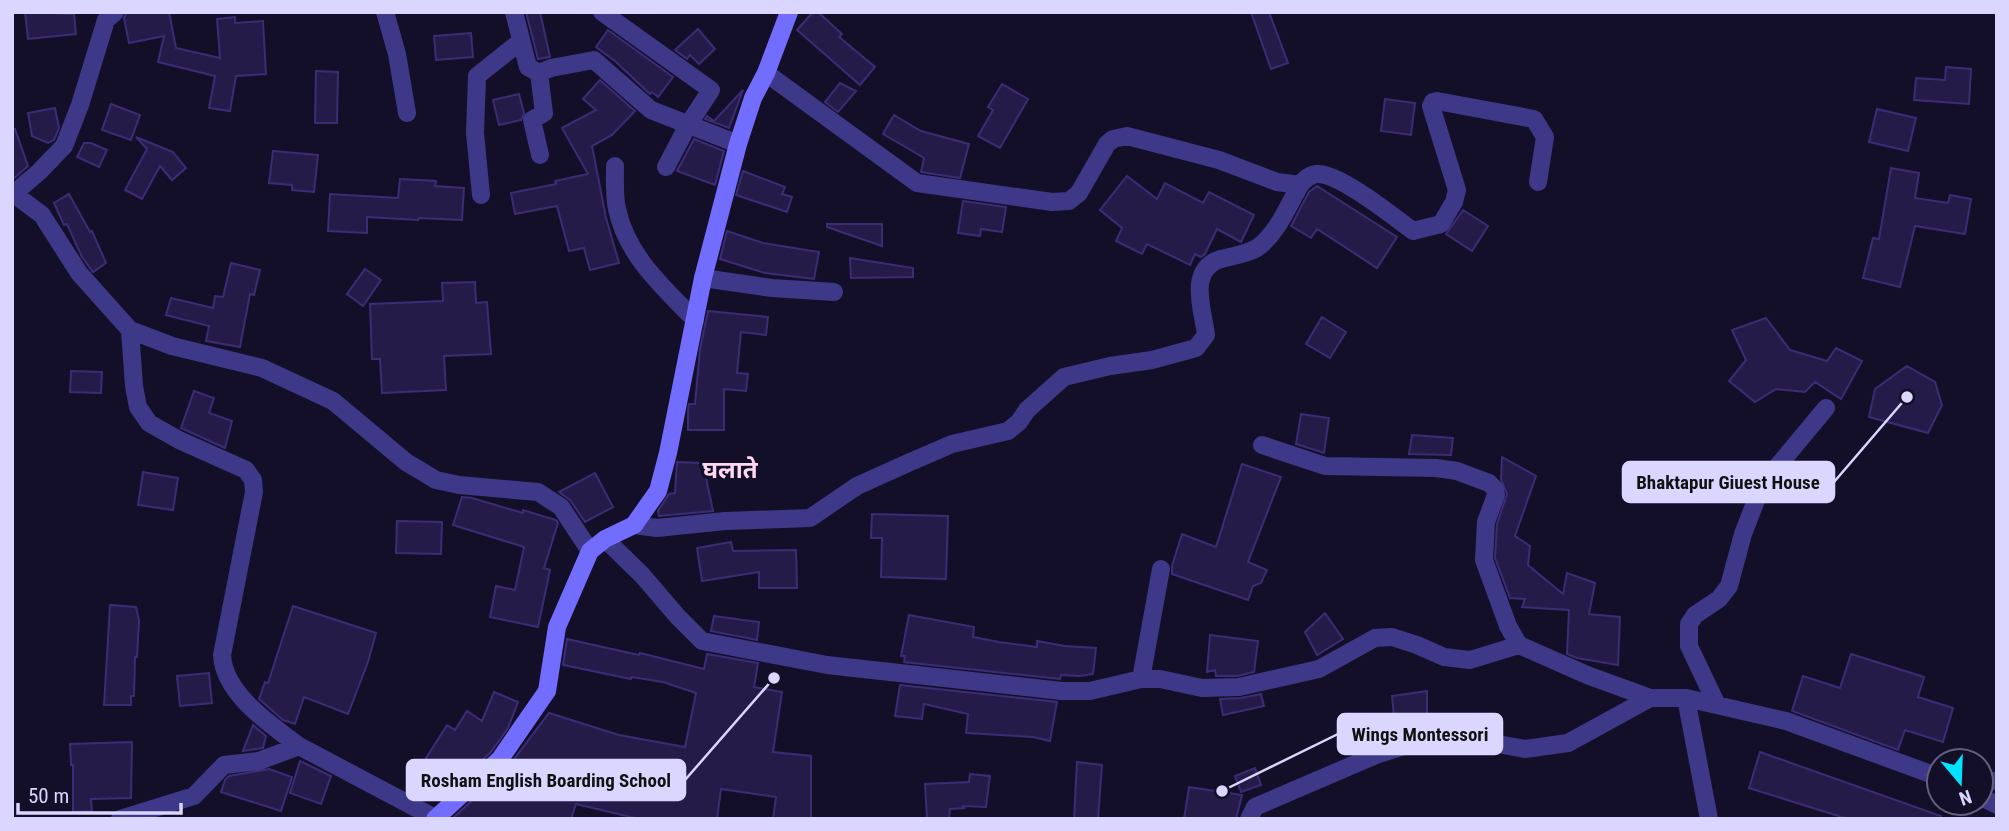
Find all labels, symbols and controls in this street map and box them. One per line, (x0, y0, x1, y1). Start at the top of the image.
district label: घलाते (702, 456, 759, 484)
callout: Bhaktapur Giuest House (1623, 462, 1834, 502)
text: Bhaktapur Giuest House (1636, 471, 1820, 494)
callout: Wings Montessori (1338, 714, 1502, 754)
text: Wings Montessori (1352, 723, 1488, 746)
north arrow (1925, 747, 1995, 817)
callout: Rosham English Boarding School (407, 760, 685, 800)
text: Rosham English Boarding School (421, 769, 671, 792)
scale bar (18, 772, 180, 816)
text: 50 m (28, 784, 69, 808)
text: N (1956, 785, 1975, 810)

